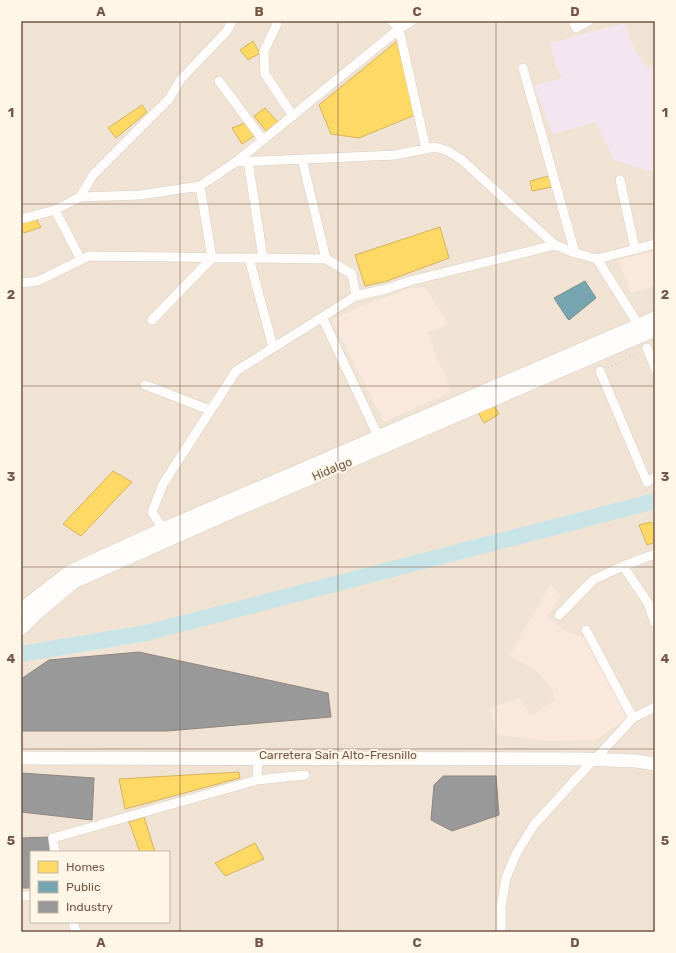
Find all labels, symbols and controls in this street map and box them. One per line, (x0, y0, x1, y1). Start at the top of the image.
text: A (96, 4, 106, 19)
text: B (254, 4, 264, 19)
text: C (412, 4, 422, 19)
text: D (570, 4, 580, 19)
text: 1 (8, 105, 14, 120)
text: 1 (662, 105, 668, 120)
text: 2 (7, 287, 15, 302)
text: 2 (661, 287, 669, 302)
street label: Hidalgo (310, 454, 354, 484)
text: 3 (7, 469, 16, 484)
text: 3 (661, 469, 670, 484)
text: 4 (7, 651, 16, 666)
text: 4 (661, 651, 670, 666)
street label: Carretera Sain Alto-Fresnillo (259, 748, 417, 762)
text: 5 (7, 833, 15, 848)
text: 5 (661, 833, 669, 848)
legend (30, 851, 170, 923)
text: Homes (66, 860, 105, 874)
text: Public (66, 880, 101, 894)
text: Industry (66, 900, 113, 914)
text: A (96, 935, 106, 950)
text: B (254, 935, 264, 950)
text: C (412, 935, 422, 950)
text: D (570, 935, 580, 950)

